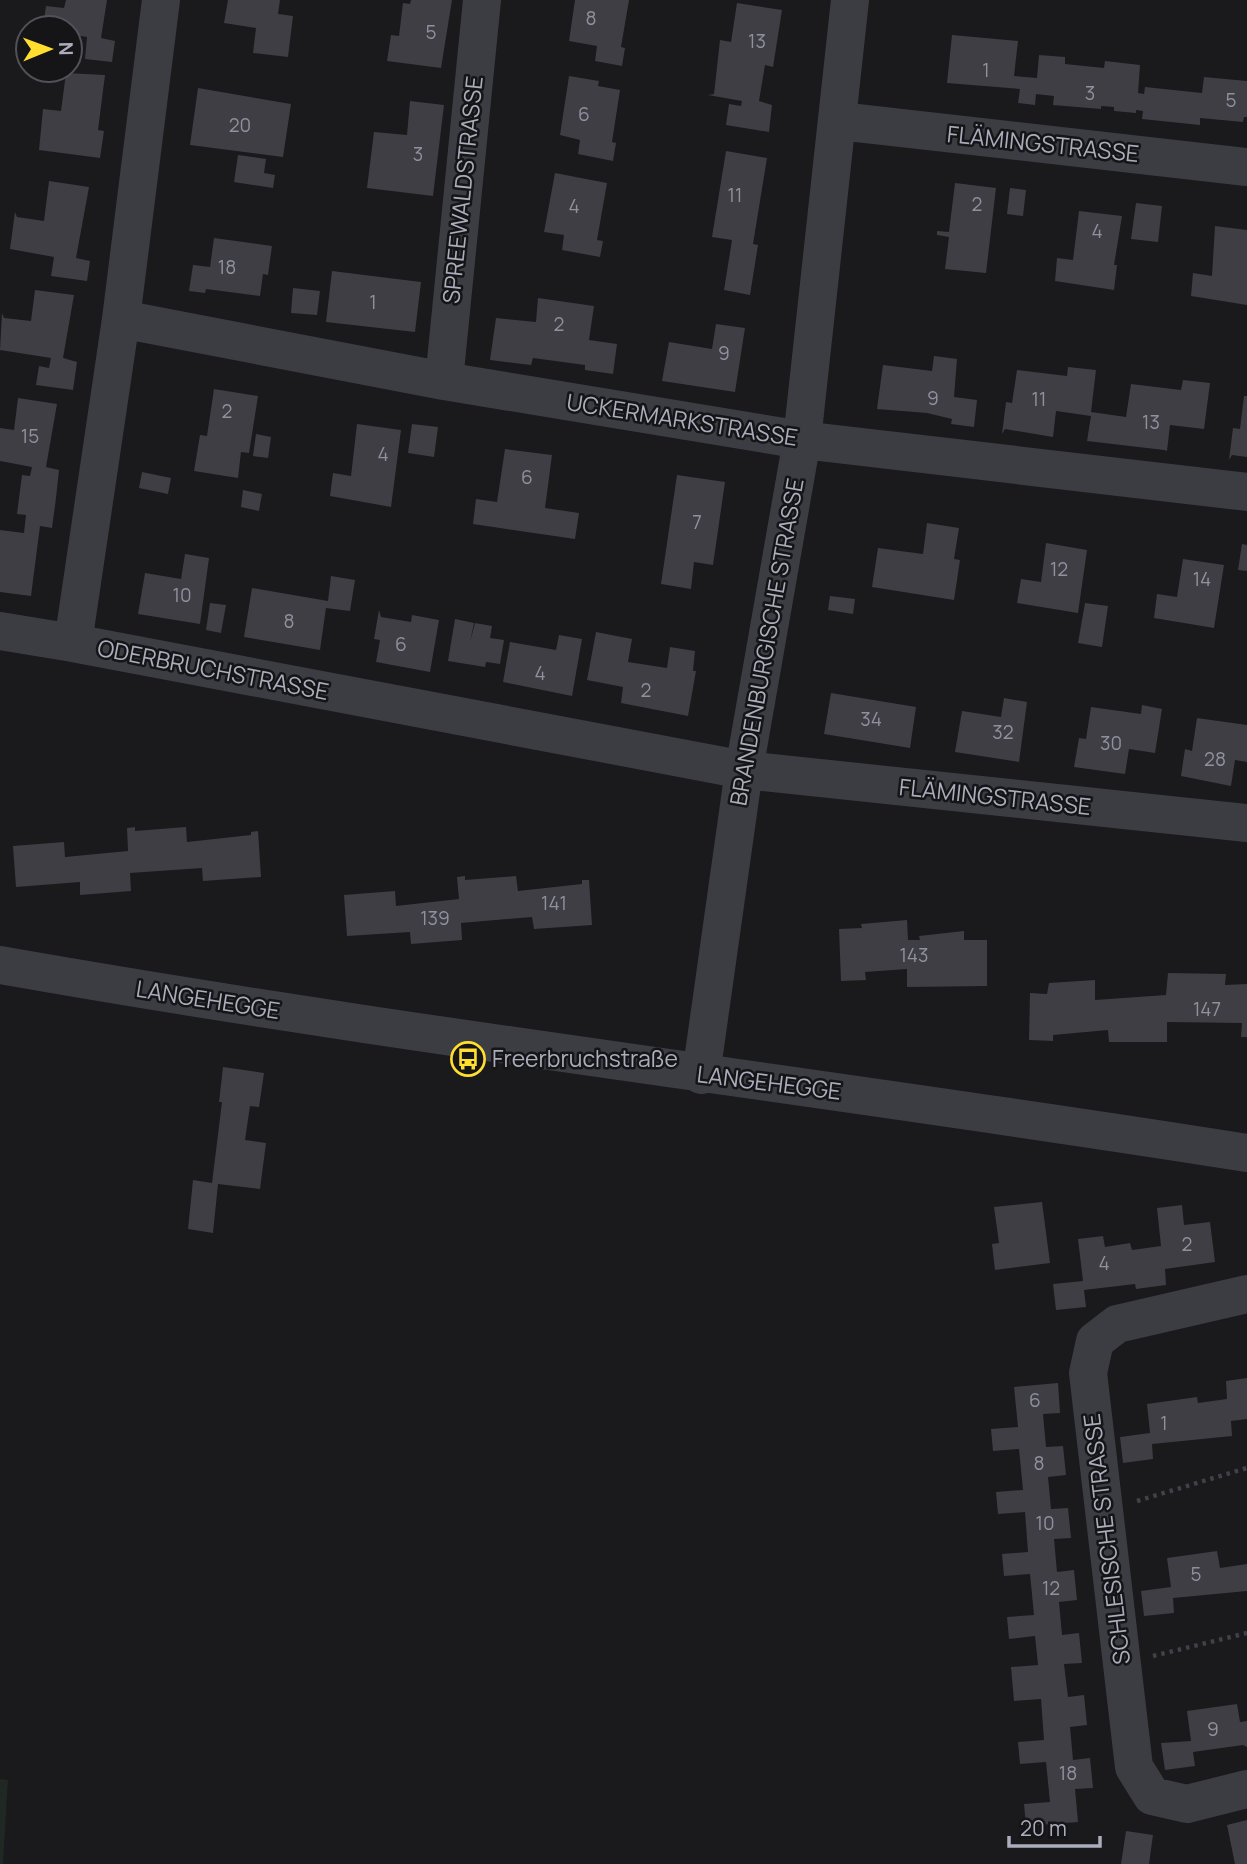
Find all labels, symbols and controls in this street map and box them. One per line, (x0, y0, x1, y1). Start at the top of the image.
house number: 8 (585, 5, 597, 31)
north arrow (14, 14, 84, 84)
house number: 5 (426, 19, 437, 45)
house number: 13 (748, 28, 766, 54)
text: N (53, 42, 79, 56)
house number: 1 (982, 57, 990, 83)
street label: SPREEWALDSTRASSE (434, 74, 490, 305)
house number: 3 (1085, 80, 1095, 106)
house number: 5 (1226, 87, 1237, 113)
house number: 6 (578, 101, 590, 127)
house number: 20 (229, 112, 251, 138)
street label: FLÄMINGSTRASSE (946, 117, 1141, 169)
house number: 3 (413, 141, 423, 167)
house number: 11 (728, 182, 742, 208)
house number: 2 (972, 191, 982, 217)
house number: 4 (568, 193, 580, 219)
house number: 4 (1091, 218, 1103, 244)
house number: 18 (218, 254, 236, 280)
house number: 1 (369, 289, 377, 315)
house number: 2 (554, 311, 564, 337)
house number: 9 (718, 340, 730, 366)
street label: UCKERMARKSTRASSE (564, 385, 800, 453)
house number: 9 (927, 385, 939, 411)
house number: 11 (1032, 386, 1046, 412)
house number: 2 (222, 398, 232, 424)
house number: 13 (1142, 409, 1160, 435)
house number: 15 (21, 423, 39, 449)
house number: 4 (377, 441, 389, 467)
house number: 6 (521, 464, 533, 490)
street label: BRANDENBURGISCHE STRASSE (721, 476, 811, 808)
house number: 7 (692, 509, 702, 535)
house number: 12 (1050, 556, 1068, 582)
house number: 14 (1193, 566, 1211, 592)
house number: 10 (172, 582, 192, 608)
house number: 8 (283, 608, 295, 634)
street label: ODERBRUCHSTRASSE (95, 631, 332, 707)
house number: 6 (395, 631, 407, 657)
house number: 4 (534, 660, 546, 686)
house number: 2 (641, 677, 651, 703)
house number: 34 (860, 706, 882, 732)
house number: 32 (992, 719, 1014, 745)
house number: 30 (1100, 730, 1122, 756)
house number: 28 (1204, 746, 1226, 772)
street label: FLÄMINGSTRASSE (898, 770, 1093, 822)
house number: 141 (541, 890, 567, 916)
house number: 139 (420, 905, 450, 931)
house number: 143 (899, 942, 929, 968)
street label: LANGEHEGGE (134, 972, 282, 1026)
house number: 147 (1193, 996, 1221, 1022)
bus stop icon: Freerbruchstraße (449, 1040, 487, 1078)
place label: Freerbruchstraße (492, 1042, 678, 1074)
street label: LANGEHEGGE (695, 1057, 843, 1107)
house number: 2 (1182, 1231, 1192, 1257)
house number: 4 (1098, 1250, 1110, 1276)
house number: 6 (1029, 1387, 1041, 1413)
house number: 1 (1160, 1410, 1168, 1436)
street label: SCHLESISCHE STRASSE (1075, 1412, 1137, 1666)
house number: 8 (1033, 1450, 1045, 1476)
house number: 10 (1035, 1510, 1055, 1536)
house number: 5 (1191, 1561, 1202, 1587)
house number: 12 (1042, 1575, 1060, 1601)
house number: 9 (1207, 1716, 1219, 1742)
house number: 18 (1059, 1760, 1077, 1786)
scale bar (1009, 1804, 1100, 1848)
text: 20 m (1020, 1814, 1067, 1842)

